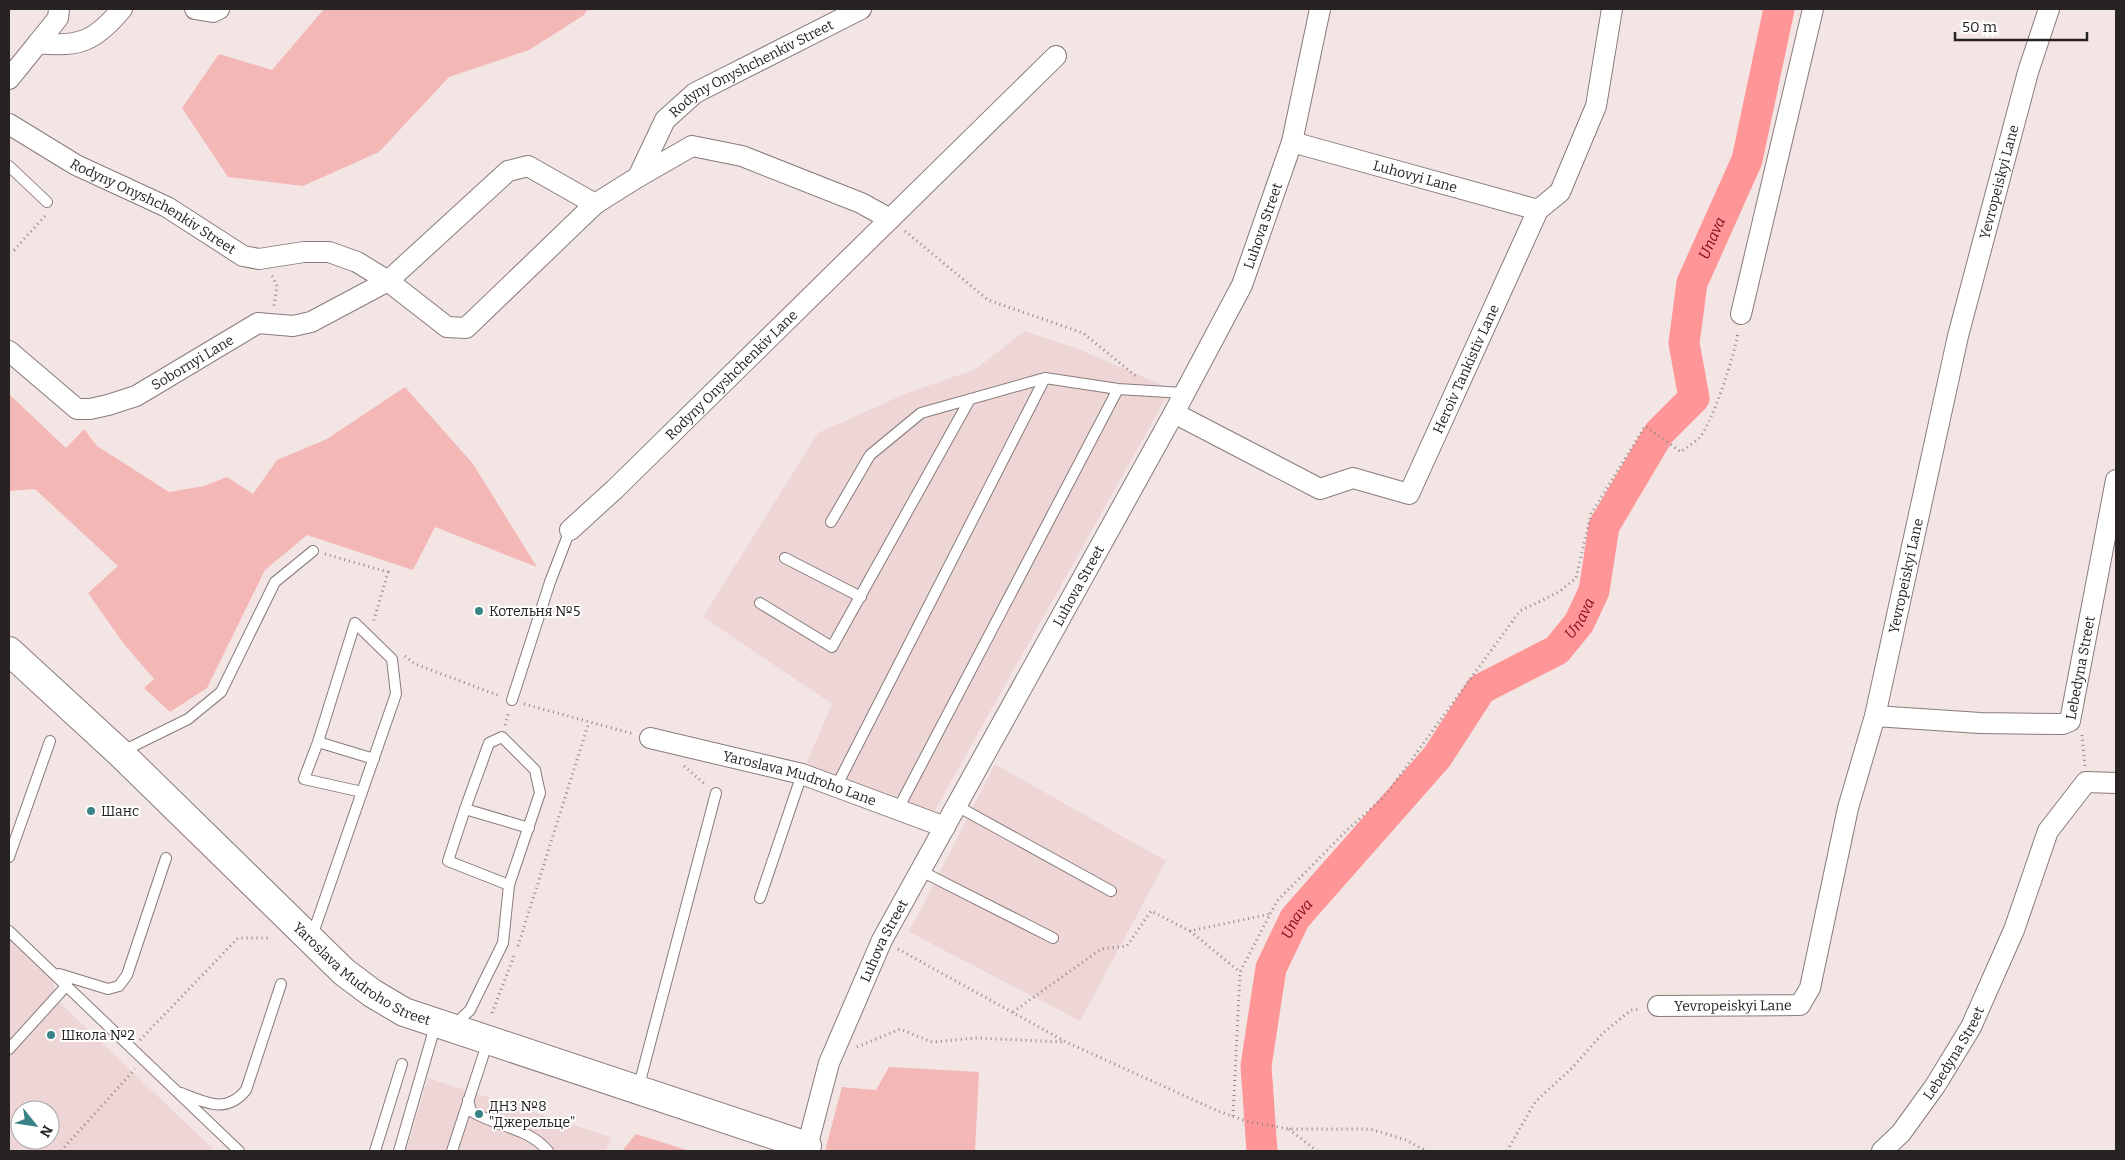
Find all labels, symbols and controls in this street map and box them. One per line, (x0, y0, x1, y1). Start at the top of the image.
scale bar (1955, 10, 2088, 42)
street label: Rodyny Onyshchenkiv Street (666, 16, 836, 121)
text: 50 m (1962, 18, 1998, 36)
street label: Yevropeiskyi Lane (1976, 123, 2023, 241)
street label: Rodyny Onyshchenkiv Street (67, 155, 239, 258)
street label: Luhovyi Lane (1371, 157, 1459, 196)
street label: Luhova Street (1240, 181, 1286, 271)
water label: Unava (1695, 214, 1729, 262)
street label: Heroiv Tankistiv Lane (1430, 302, 1503, 436)
street label: Rodyny Onyshchenkiv Lane (662, 307, 801, 444)
street label: Sobornyi Lane (148, 331, 237, 394)
street label: Yevropeiskyi Lane (1885, 517, 1927, 635)
street label: Luhova Street (1050, 542, 1108, 629)
water label: Unava (1561, 595, 1598, 643)
place label: Котельня №5 (489, 603, 581, 620)
marker: Котельня №5 (473, 605, 485, 617)
street label: Lebedyna Street (2062, 615, 2099, 721)
street label: Yaroslava Mudroho Lane (721, 748, 878, 810)
place label: Шанс (101, 803, 139, 820)
marker: Шанс (85, 805, 97, 817)
water label: Unava (1277, 895, 1317, 942)
street label: Luhova Street (857, 897, 912, 985)
street label: Yaroslava Mudroho Street (289, 919, 433, 1029)
street label: Yevropeiskyi Lane (1674, 997, 1792, 1015)
street label: Lebedyna Street (1920, 1004, 1988, 1103)
place label: Школа №2 (61, 1027, 135, 1044)
marker: Школа №2 (45, 1029, 57, 1041)
place label: ДНЗ №8 "Джерельце" (489, 1098, 576, 1131)
north arrow (10, 1100, 60, 1150)
marker: ДНЗ №8 "Джерельце" (473, 1108, 485, 1120)
text: N (36, 1122, 56, 1140)

